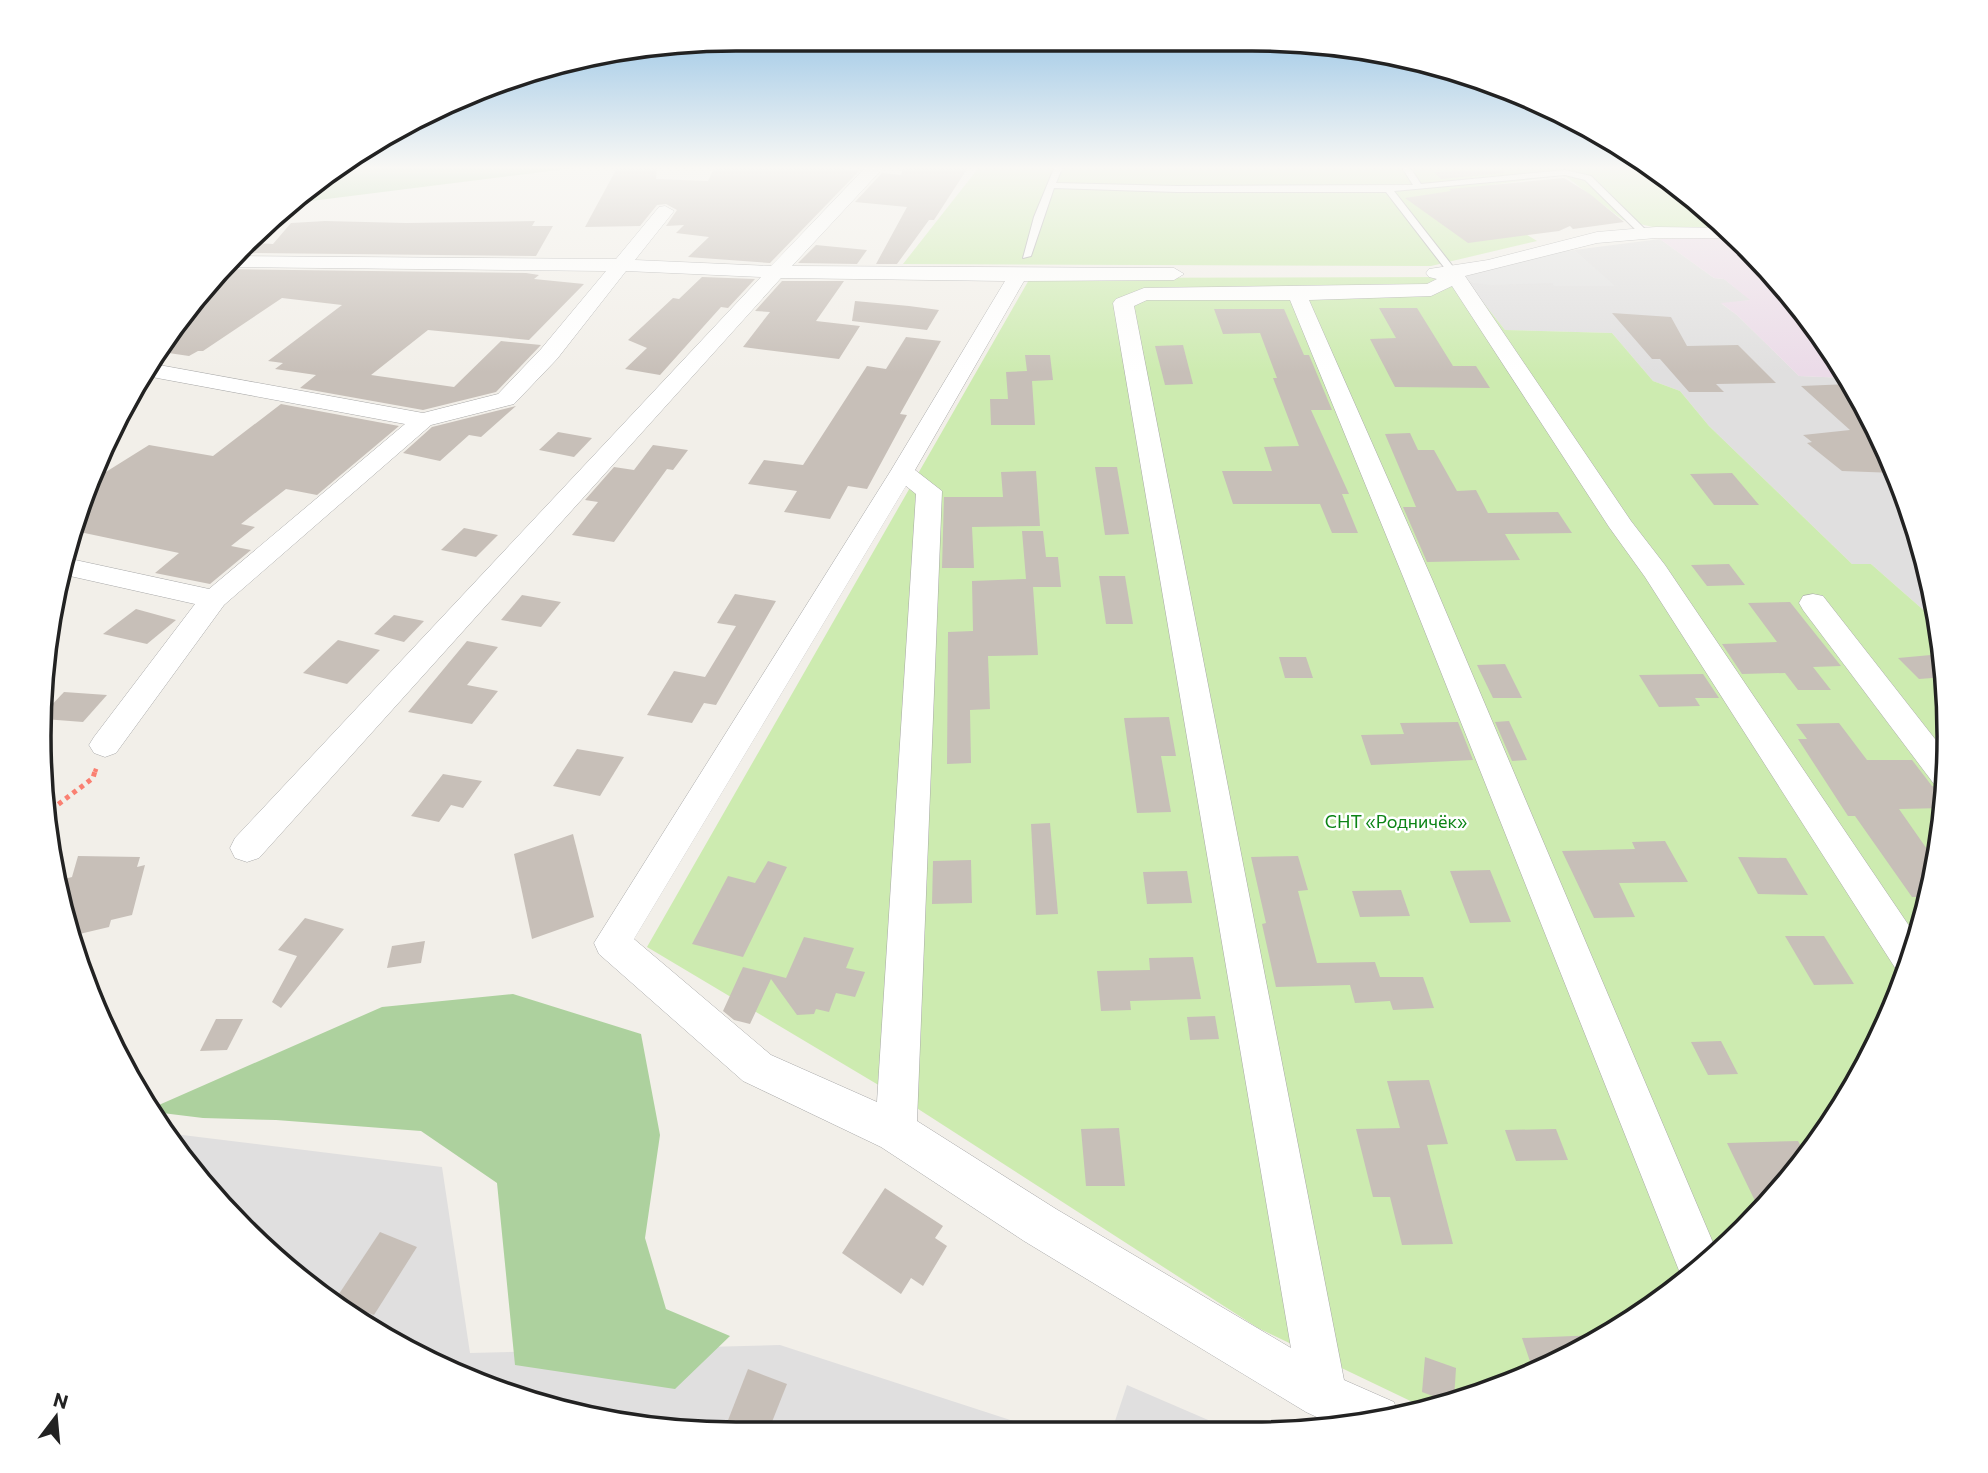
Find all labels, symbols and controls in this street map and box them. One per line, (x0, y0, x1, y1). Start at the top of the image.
park label: СНТ «Родничёк» (1325, 810, 1467, 832)
north arrow (21, 1382, 91, 1452)
text: N (51, 1387, 71, 1413)

